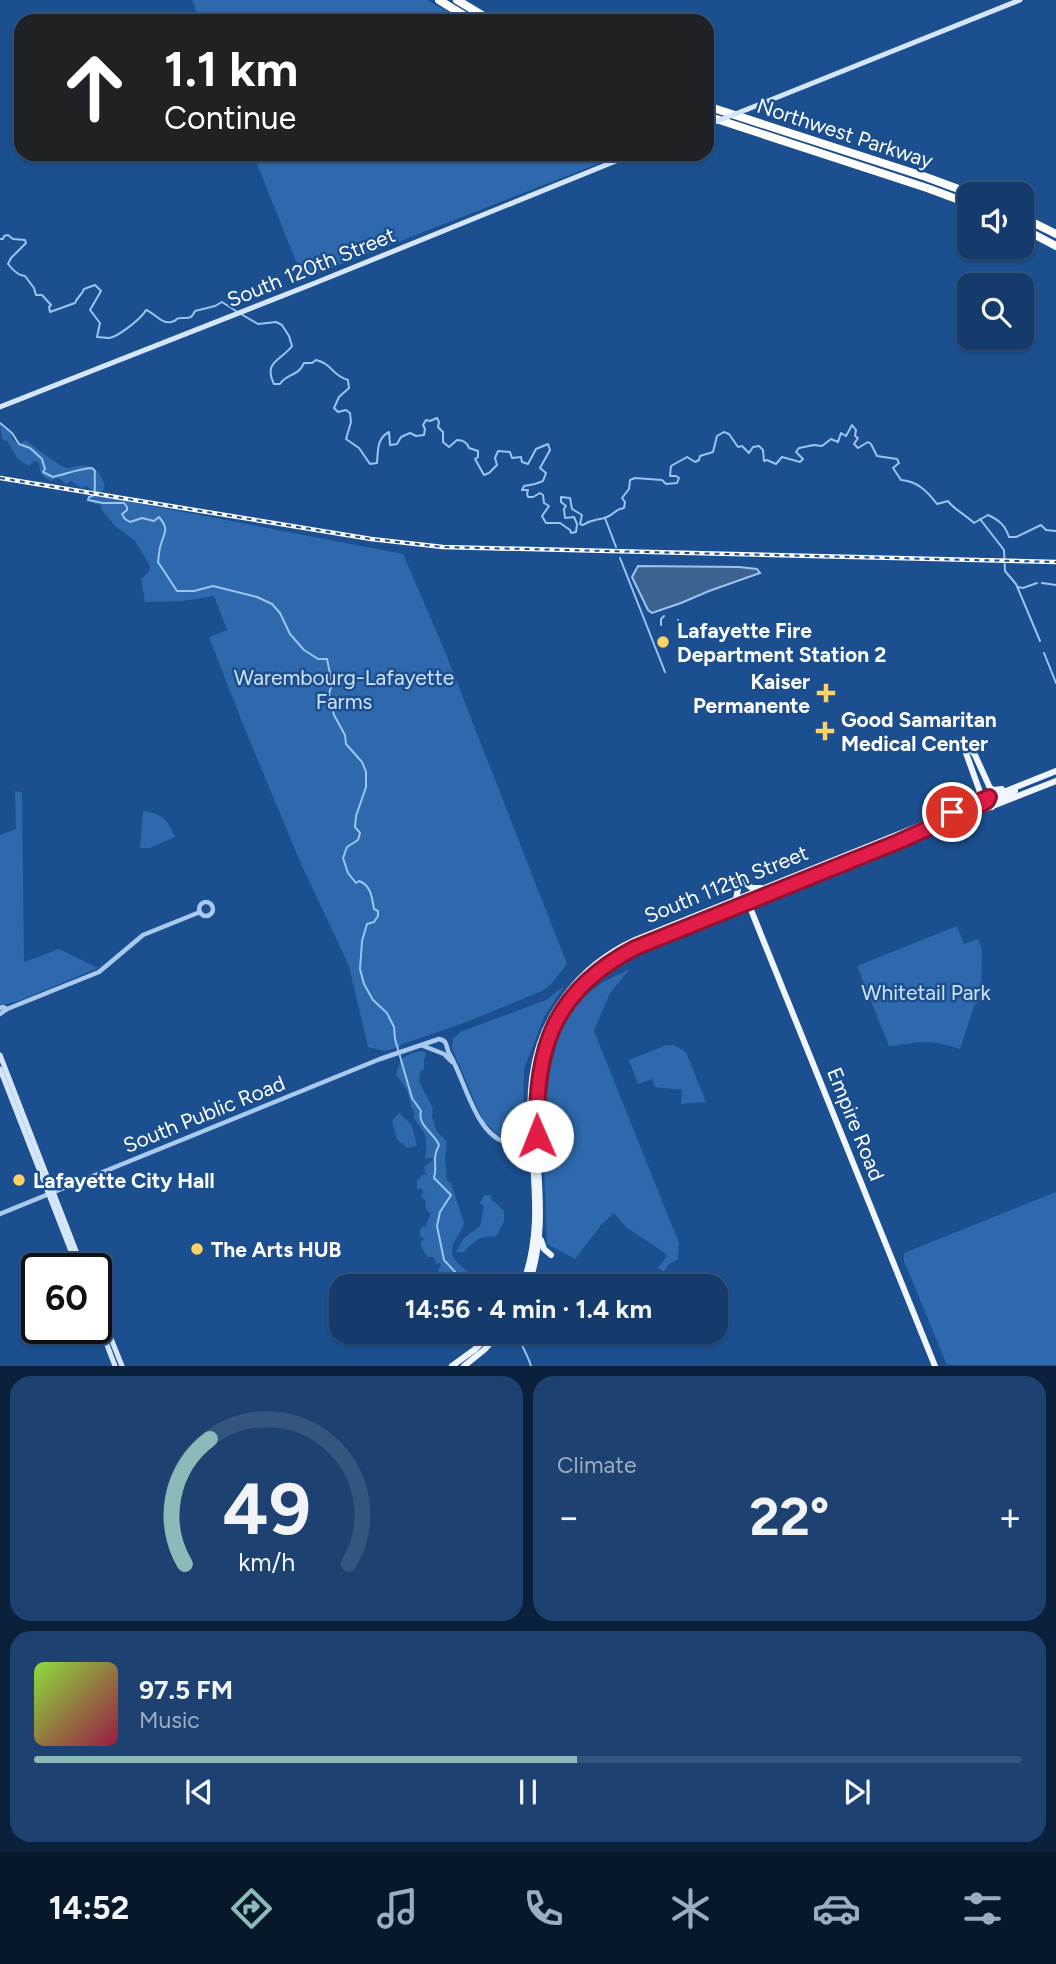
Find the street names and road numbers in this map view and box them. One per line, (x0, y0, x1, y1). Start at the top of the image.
street label: Northwest Parkway (754, 93, 936, 173)
street label: South 120th Street (223, 222, 399, 312)
street label: South 112th Street (640, 840, 812, 928)
street label: Empire Road (822, 1064, 890, 1184)
street label: South Public Road (120, 1070, 288, 1158)

